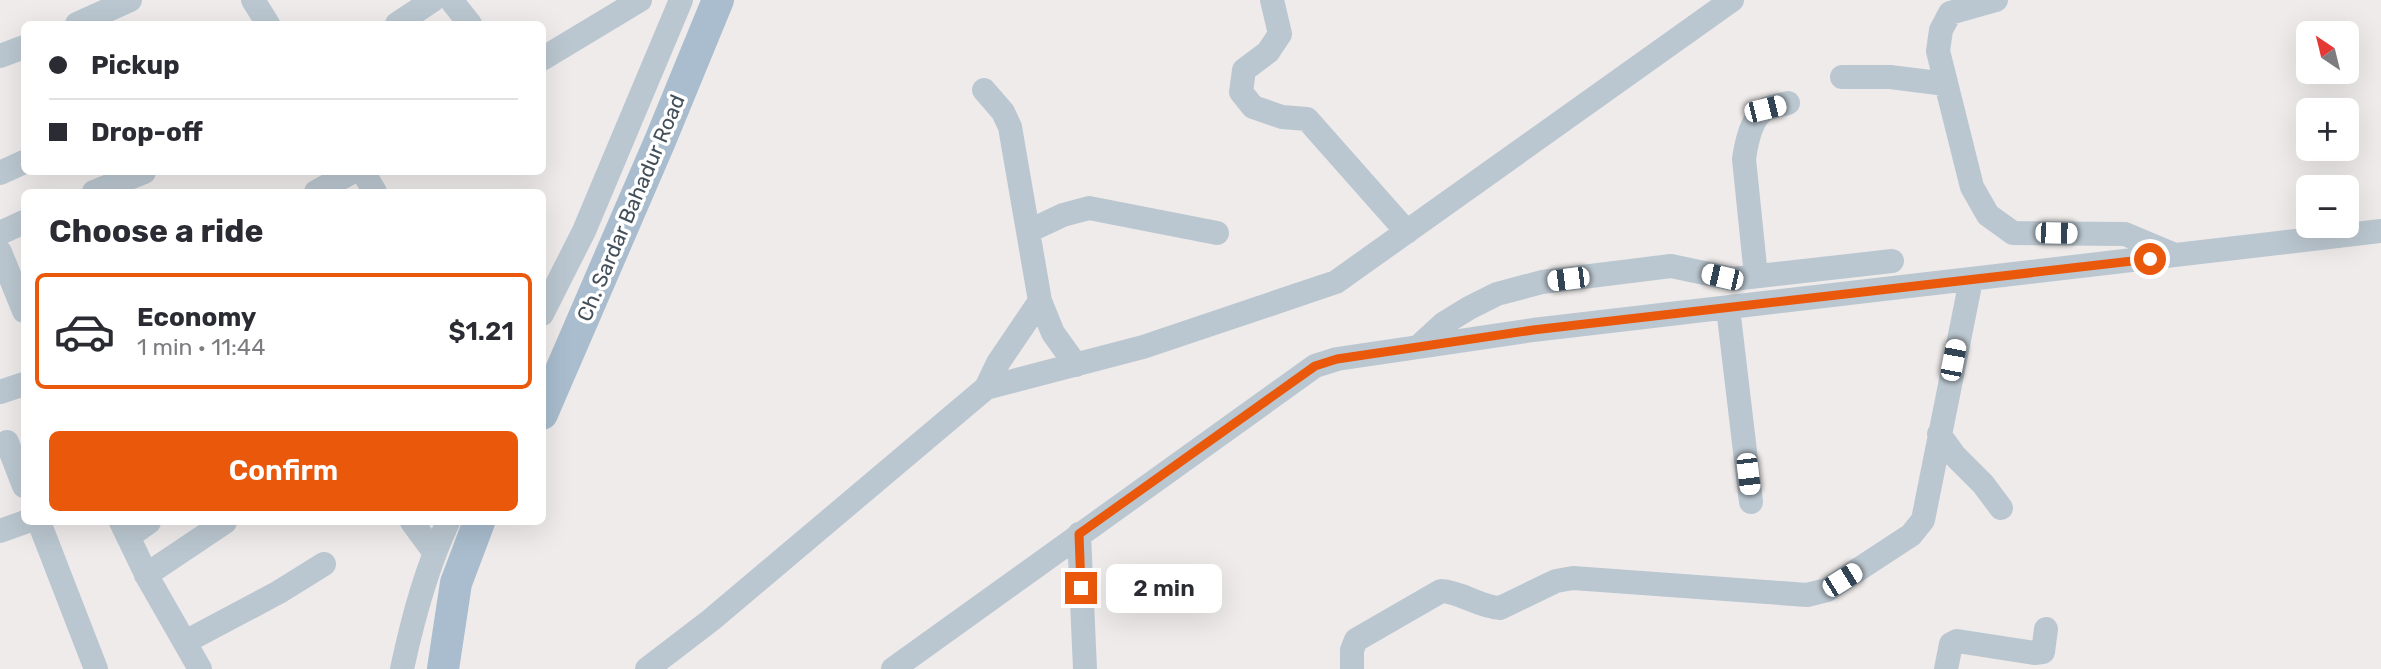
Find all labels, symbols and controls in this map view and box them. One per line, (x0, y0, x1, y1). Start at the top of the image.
north arrow (2296, 21, 2359, 84)
map controls (2296, 21, 2359, 238)
text: Pickup (91, 50, 180, 81)
street label: Ch. Sardar Bahadur Road (571, 91, 690, 325)
car (1743, 94, 1788, 124)
button: + (2296, 98, 2359, 161)
text: Drop-off (91, 117, 203, 148)
button: − (2296, 175, 2359, 238)
text: Choose a ride (49, 212, 263, 250)
car (2035, 222, 2078, 244)
route start (2134, 243, 2166, 275)
car (1700, 262, 1745, 292)
car (1546, 266, 1591, 292)
icon: car (53, 300, 116, 363)
text: Economy (137, 302, 256, 333)
text: $1.21 (448, 316, 514, 347)
text: 1 min · 11:44 (137, 333, 265, 361)
car (1939, 337, 1968, 383)
button: Confirm (49, 431, 518, 511)
car (1736, 452, 1761, 496)
car (1819, 560, 1866, 600)
callout: 2 min (1106, 564, 1221, 612)
route end (1065, 572, 1097, 604)
text: 2 min (1133, 574, 1195, 602)

